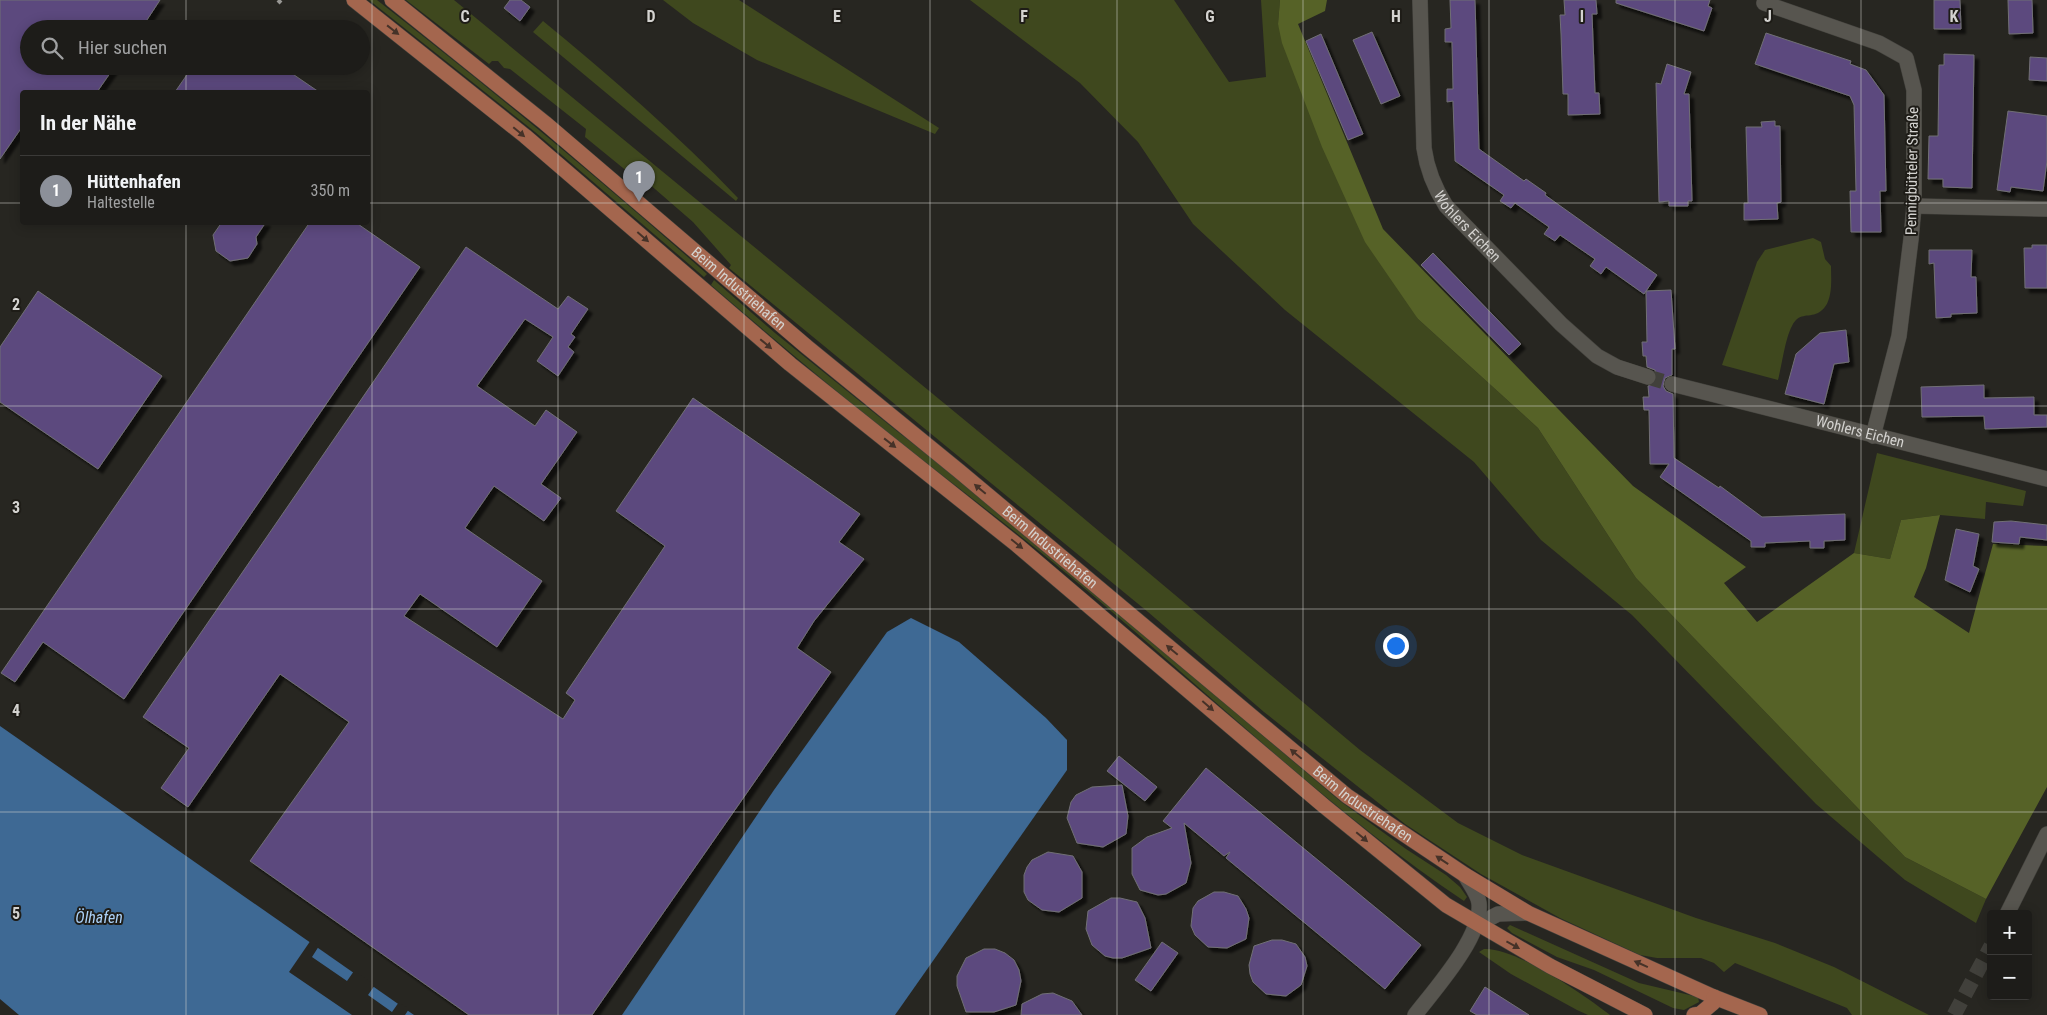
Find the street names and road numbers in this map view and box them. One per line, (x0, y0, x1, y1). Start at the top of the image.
street label: Pennigbütteler Straße (1902, 107, 1922, 235)
street label: Wohlers Eichen (1430, 188, 1505, 266)
street label: Beim Industriehafen (688, 243, 790, 334)
street label: Wohlers Eichen (1814, 412, 1906, 452)
street label: Beim Industriehafen (999, 502, 1101, 592)
street label: Beim Industriehafen (1309, 762, 1416, 846)

